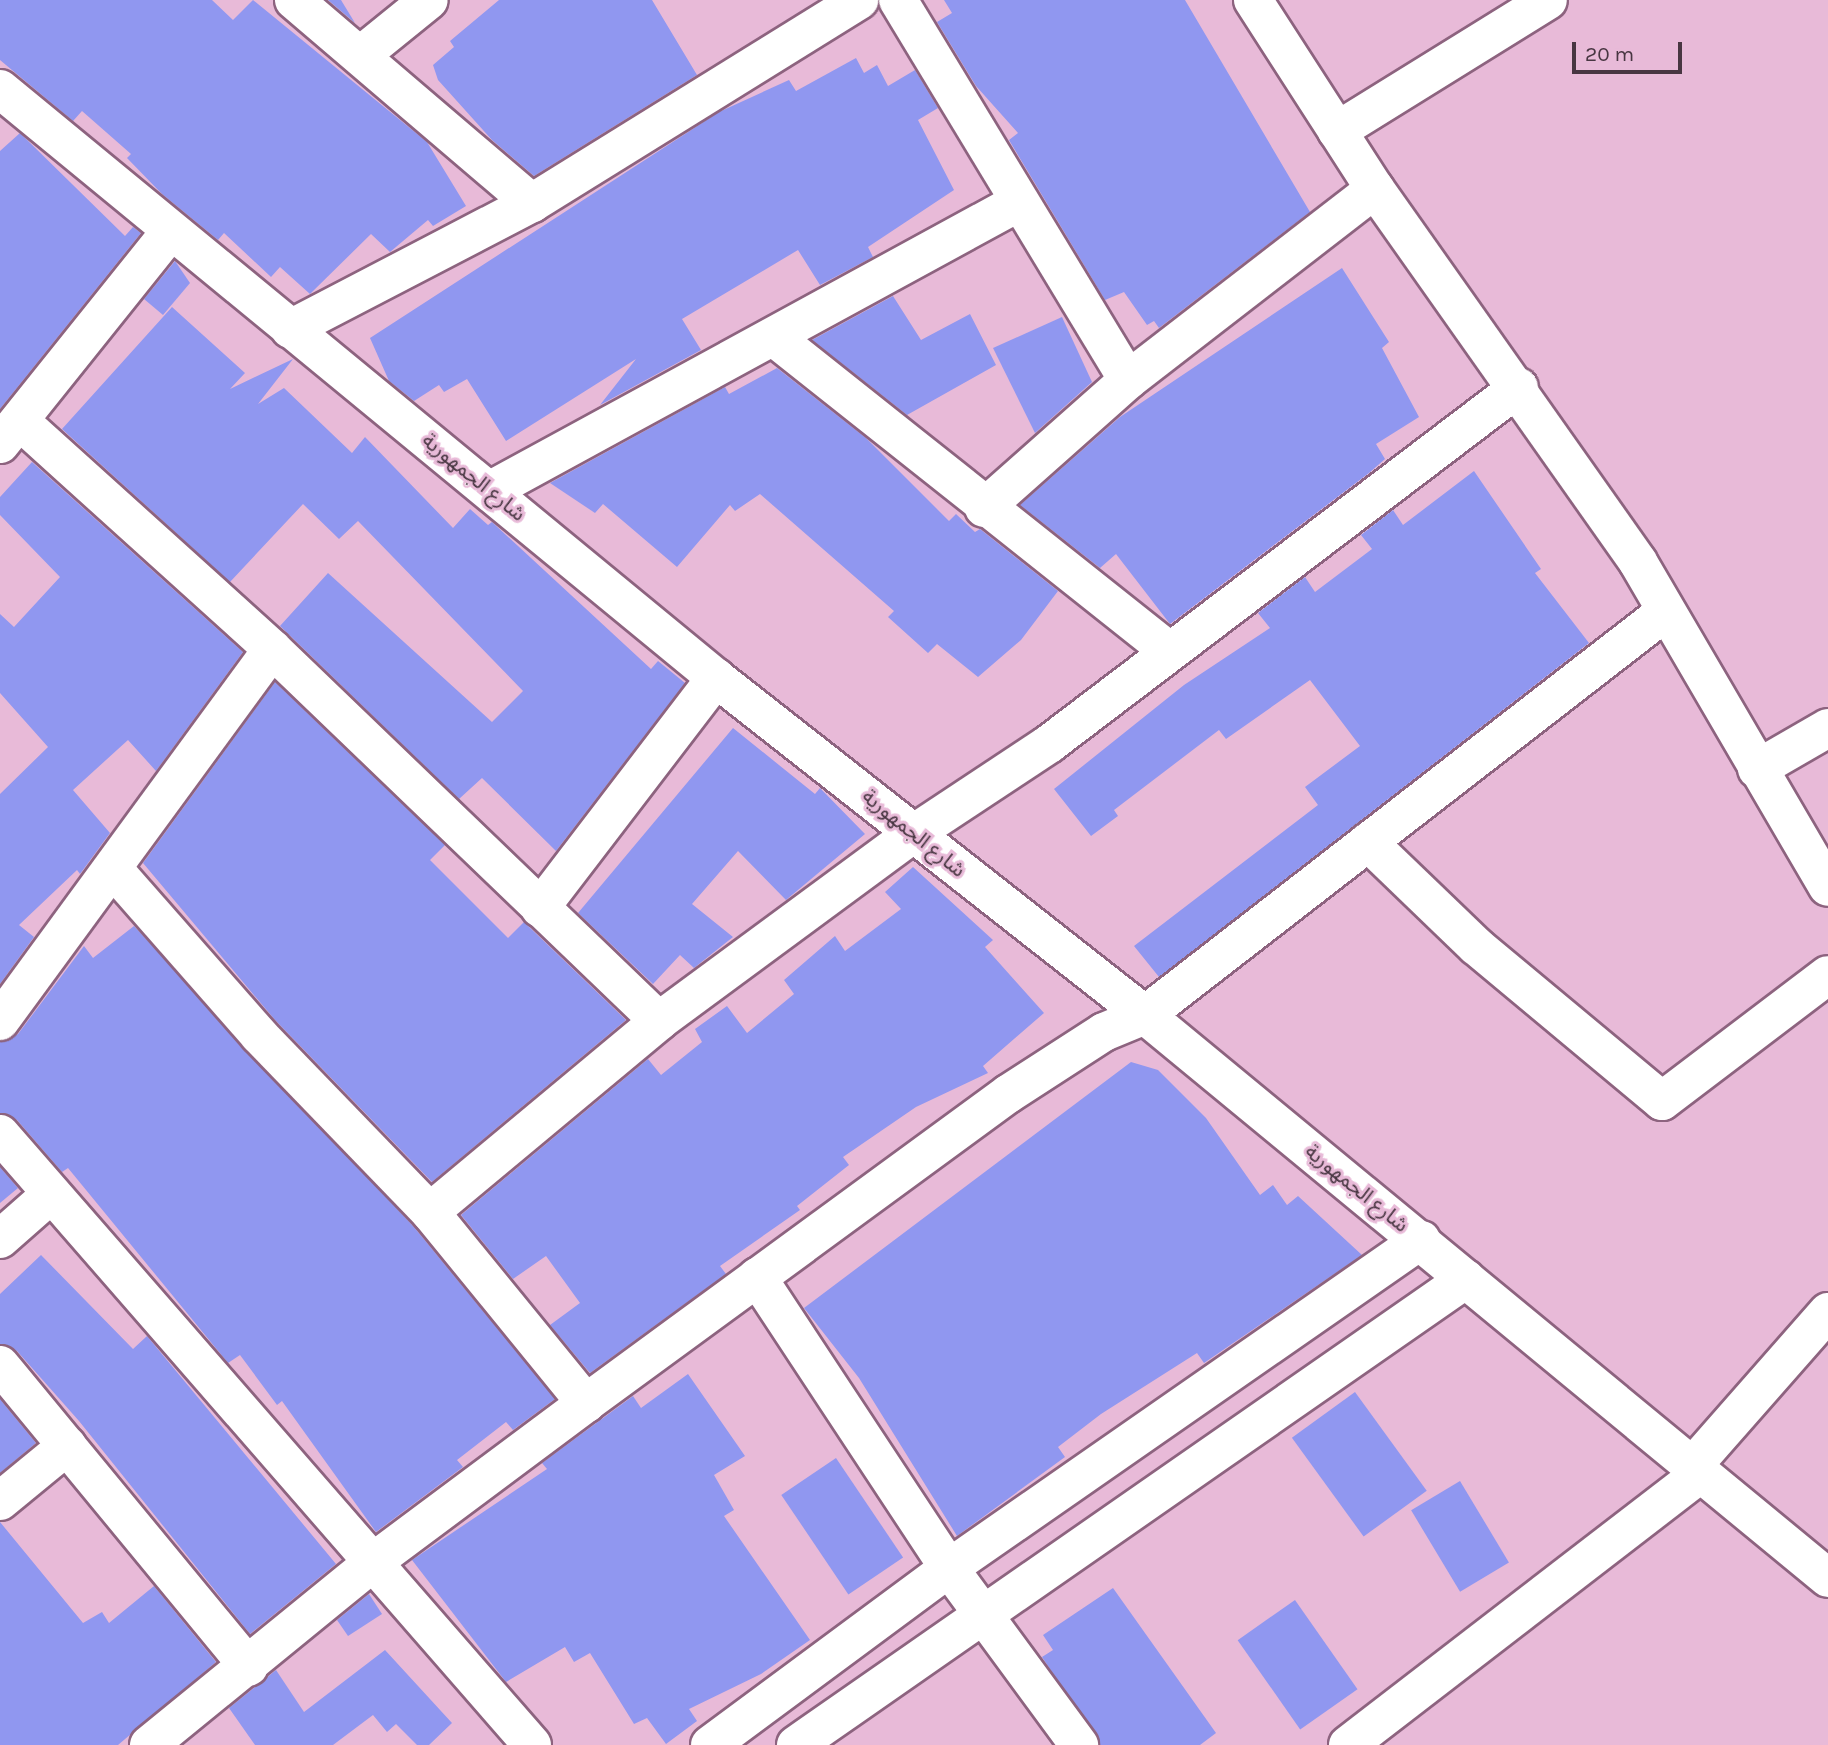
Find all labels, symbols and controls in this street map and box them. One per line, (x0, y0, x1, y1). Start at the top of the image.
scale bar (1576, 28, 1686, 72)
text: 20 m (1585, 42, 1634, 66)
street label: شارع الجمهورية (417, 428, 531, 526)
street label: شارع الجمهورية (857, 784, 971, 882)
street label: شارع الجمهورية (1300, 1139, 1414, 1237)

